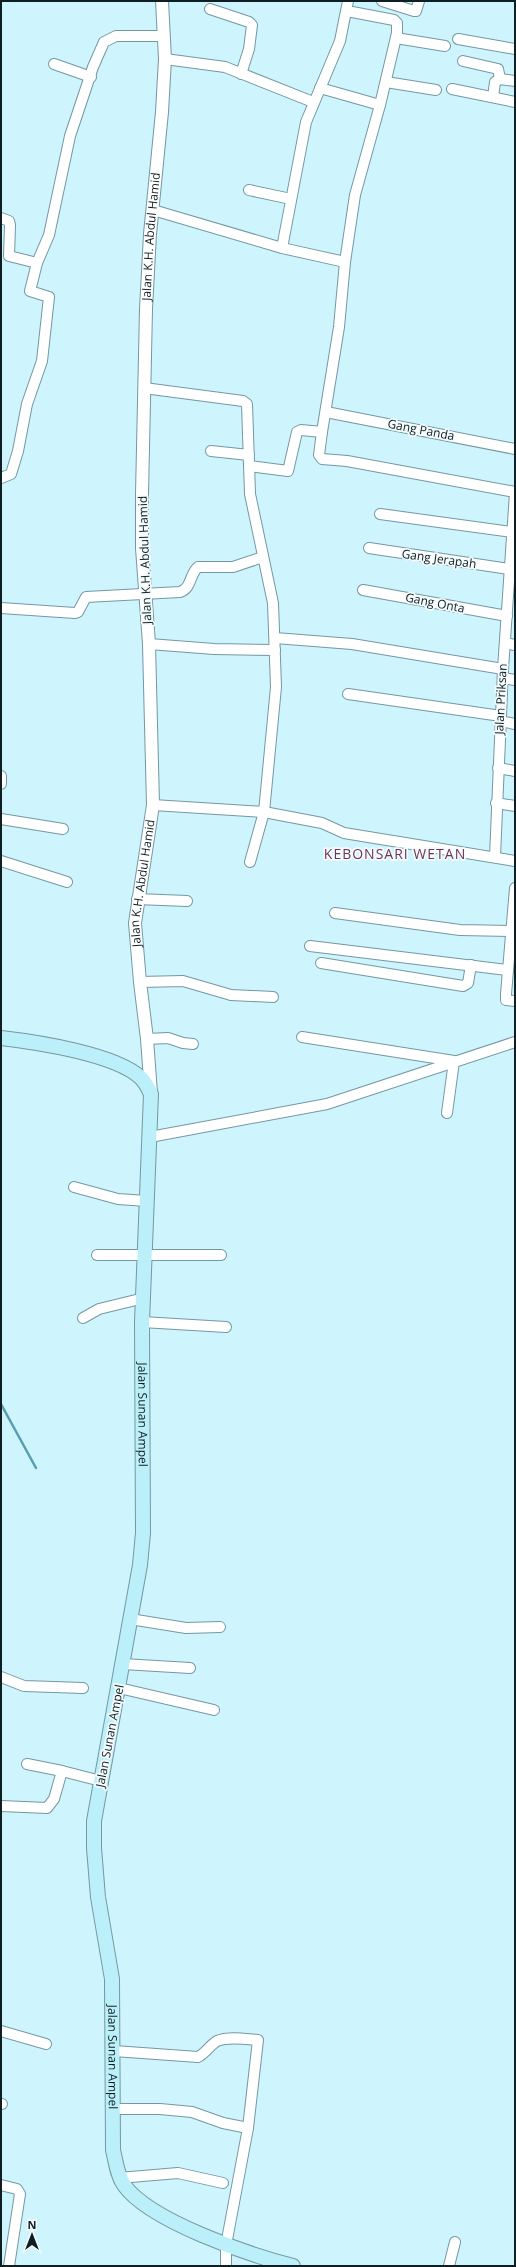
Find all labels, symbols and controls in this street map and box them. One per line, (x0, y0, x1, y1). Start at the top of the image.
street label: Jalan K.H. Abdul Hamid (137, 172, 164, 302)
street label: Gang Panda (386, 415, 456, 444)
street label: Jalan K.H. Abdul Hamid (134, 496, 155, 626)
street label: Gang Jerapah (401, 545, 478, 572)
street label: Gang Onta (404, 588, 466, 617)
street label: Jalan Priksan (490, 663, 511, 736)
street label: Jalan K.H. Abdul Hamid (126, 818, 159, 949)
district label: KEBONSARI WETAN (324, 844, 466, 863)
street label: Jalan Sunan Ampel (134, 1361, 152, 1467)
street label: Jalan Sunan Ampel (91, 1683, 128, 1790)
street label: Jalan Sunan Ampel (104, 2004, 122, 2109)
north arrow (12, 2215, 52, 2255)
text: N (28, 2217, 36, 2232)

